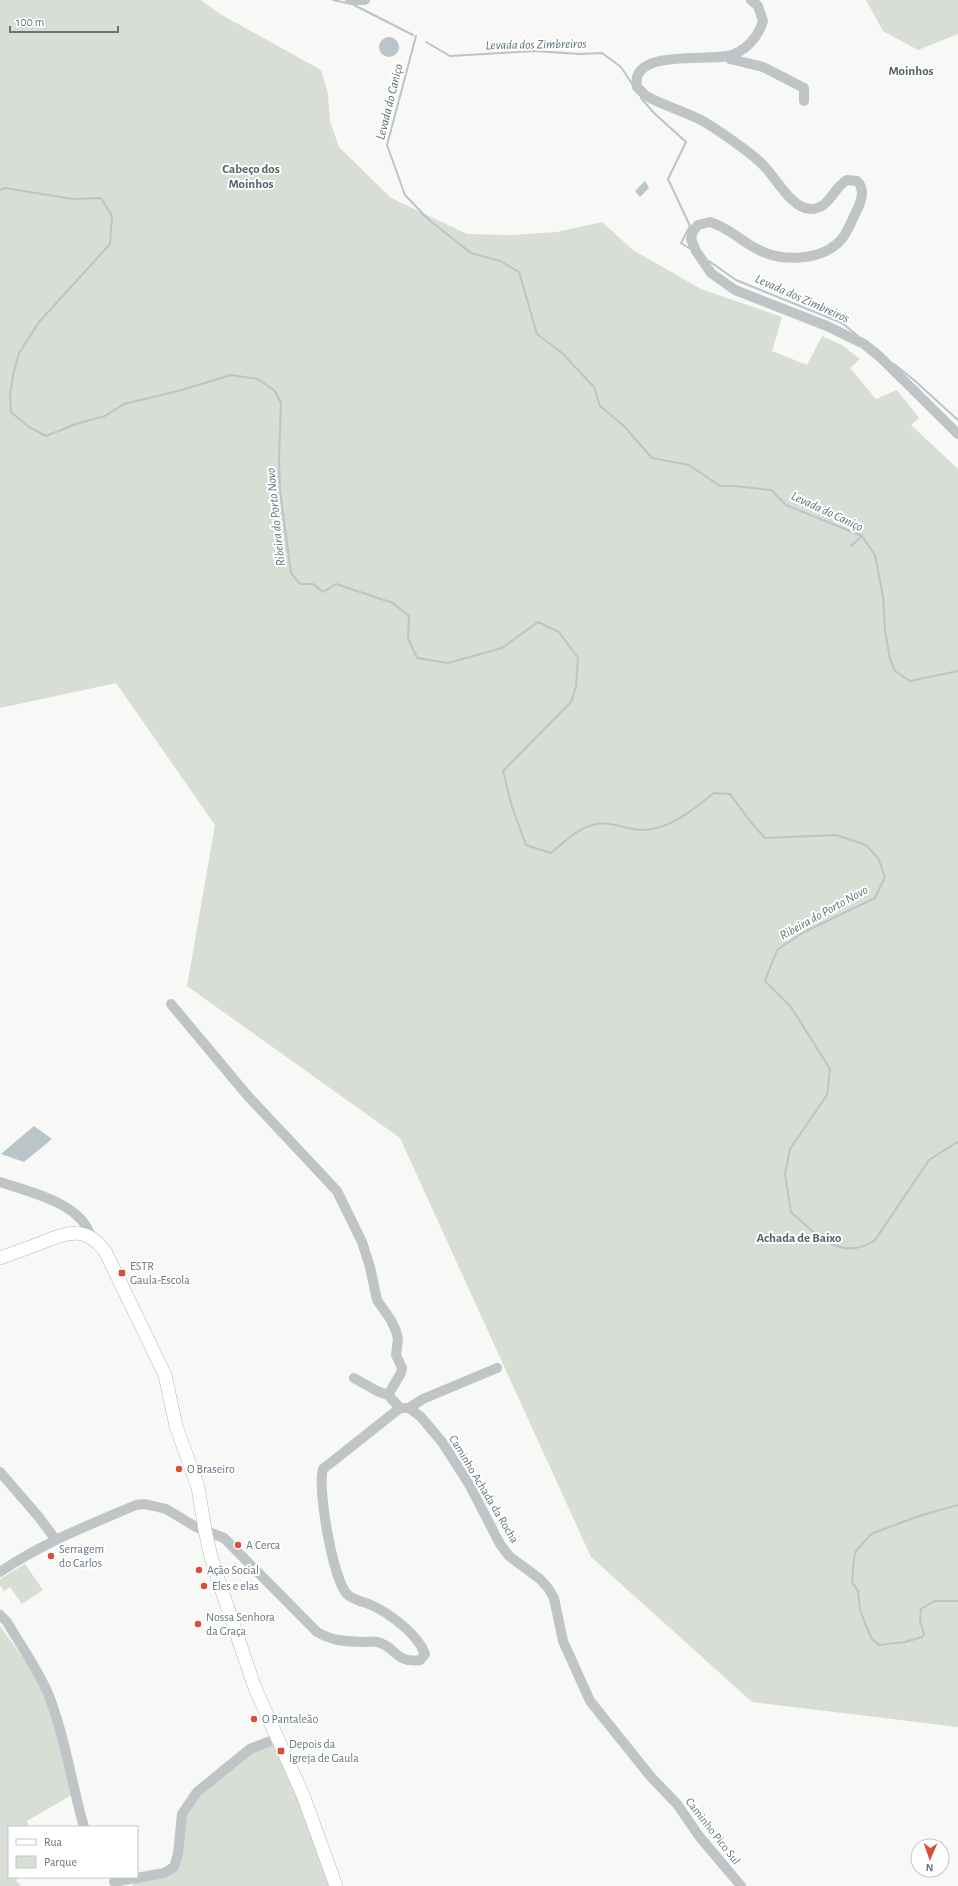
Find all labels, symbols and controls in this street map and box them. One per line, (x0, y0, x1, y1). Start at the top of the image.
scale bar (10, 8, 118, 34)
text: 100 m (16, 16, 44, 28)
water label: Levada dos Zimbreiros (485, 38, 587, 52)
water label: Levada do Caniço (374, 63, 406, 141)
district label: Moinhos (888, 65, 934, 78)
district label: Cabeço dos Moinhos (222, 163, 280, 191)
water label: Levada dos Zimbreiros (753, 272, 851, 326)
water label: Ribeira do Porto Novo (264, 467, 288, 567)
water label: Levada do Caniço (789, 490, 865, 534)
water label: Ribeira do Porto Novo (778, 883, 870, 943)
district label: Achada de Baixo (756, 1232, 842, 1245)
place label: ESTR Gaula-Escola (130, 1260, 190, 1286)
marker: ESTR Gaula-Escola (117, 1268, 127, 1278)
street label: Caminho Achada da Rocha (447, 1433, 521, 1545)
place label: O Braseiro (187, 1463, 235, 1475)
marker: O Braseiro (174, 1464, 184, 1474)
place label: A Cerca (246, 1539, 281, 1551)
marker: A Cerca (233, 1540, 243, 1550)
place label: Serragem do Carlos (59, 1543, 104, 1569)
marker: Serragem do Carlos (46, 1551, 56, 1561)
place label: Ação Social (207, 1564, 259, 1576)
marker: Ação Social (194, 1565, 204, 1575)
place label: Eles e elas (212, 1580, 259, 1592)
marker: Eles e elas (199, 1581, 209, 1591)
place label: Nossa Senhora da Graça (206, 1611, 275, 1637)
marker: Nossa Senhora da Graça (193, 1619, 203, 1629)
place label: O Pantaleão (262, 1713, 319, 1725)
marker: O Pantaleão (249, 1714, 259, 1724)
place label: Depois da Igreja de Gaula (289, 1738, 359, 1765)
marker: Depois da Igreja de Gaula (276, 1746, 286, 1756)
street label: Caminho Pico Sul (683, 1795, 743, 1867)
legend (8, 1826, 138, 1878)
text: Rua (44, 1836, 63, 1848)
north arrow (910, 1838, 950, 1878)
text: Parque (44, 1856, 77, 1868)
text: N (926, 1862, 934, 1873)

